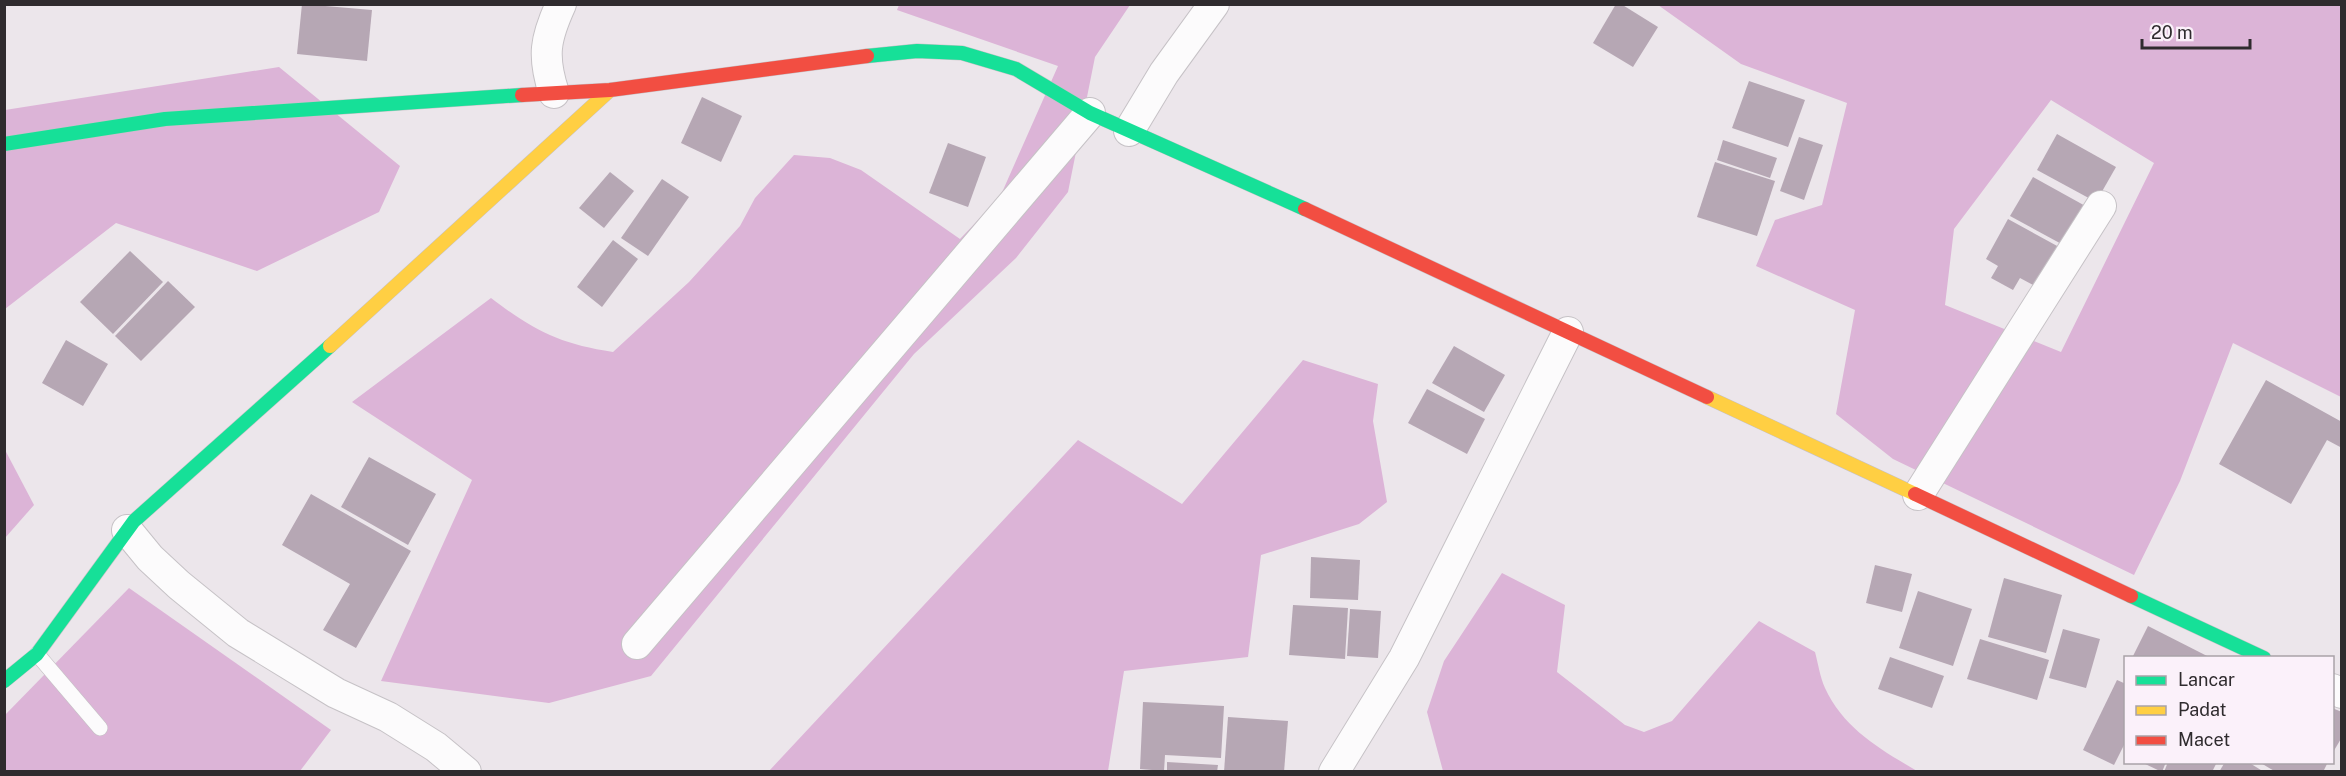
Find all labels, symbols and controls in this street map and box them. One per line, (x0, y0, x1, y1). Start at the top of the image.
scale bar (2142, 12, 2250, 50)
text: 20 m (2151, 22, 2193, 43)
legend (2124, 656, 2334, 764)
text: Lancar (2178, 669, 2235, 690)
text: Padat (2178, 699, 2227, 720)
text: Macet (2178, 729, 2230, 750)

